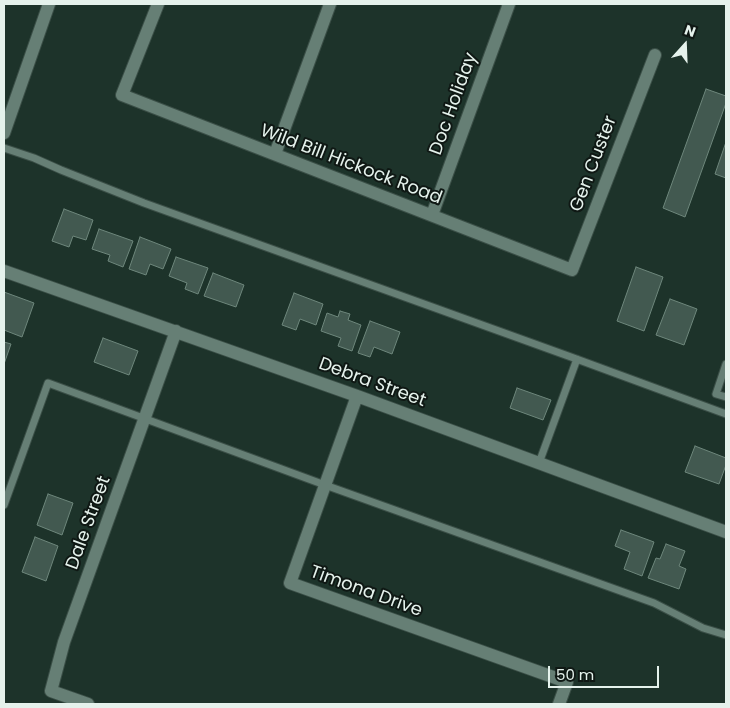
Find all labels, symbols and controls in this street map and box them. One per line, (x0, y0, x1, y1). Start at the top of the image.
north arrow (660, 20, 710, 70)
text: N (682, 20, 698, 42)
street label: Doc Holiday (426, 50, 482, 158)
street label: Gen Custer (566, 113, 622, 215)
street label: Wild Bill Hickock Road (257, 120, 445, 210)
street label: Debra Street (315, 354, 429, 412)
street label: Dale Street (62, 473, 116, 573)
street label: Timona Drive (307, 562, 425, 622)
scale bar (550, 656, 661, 688)
text: 50 m (556, 664, 594, 685)

